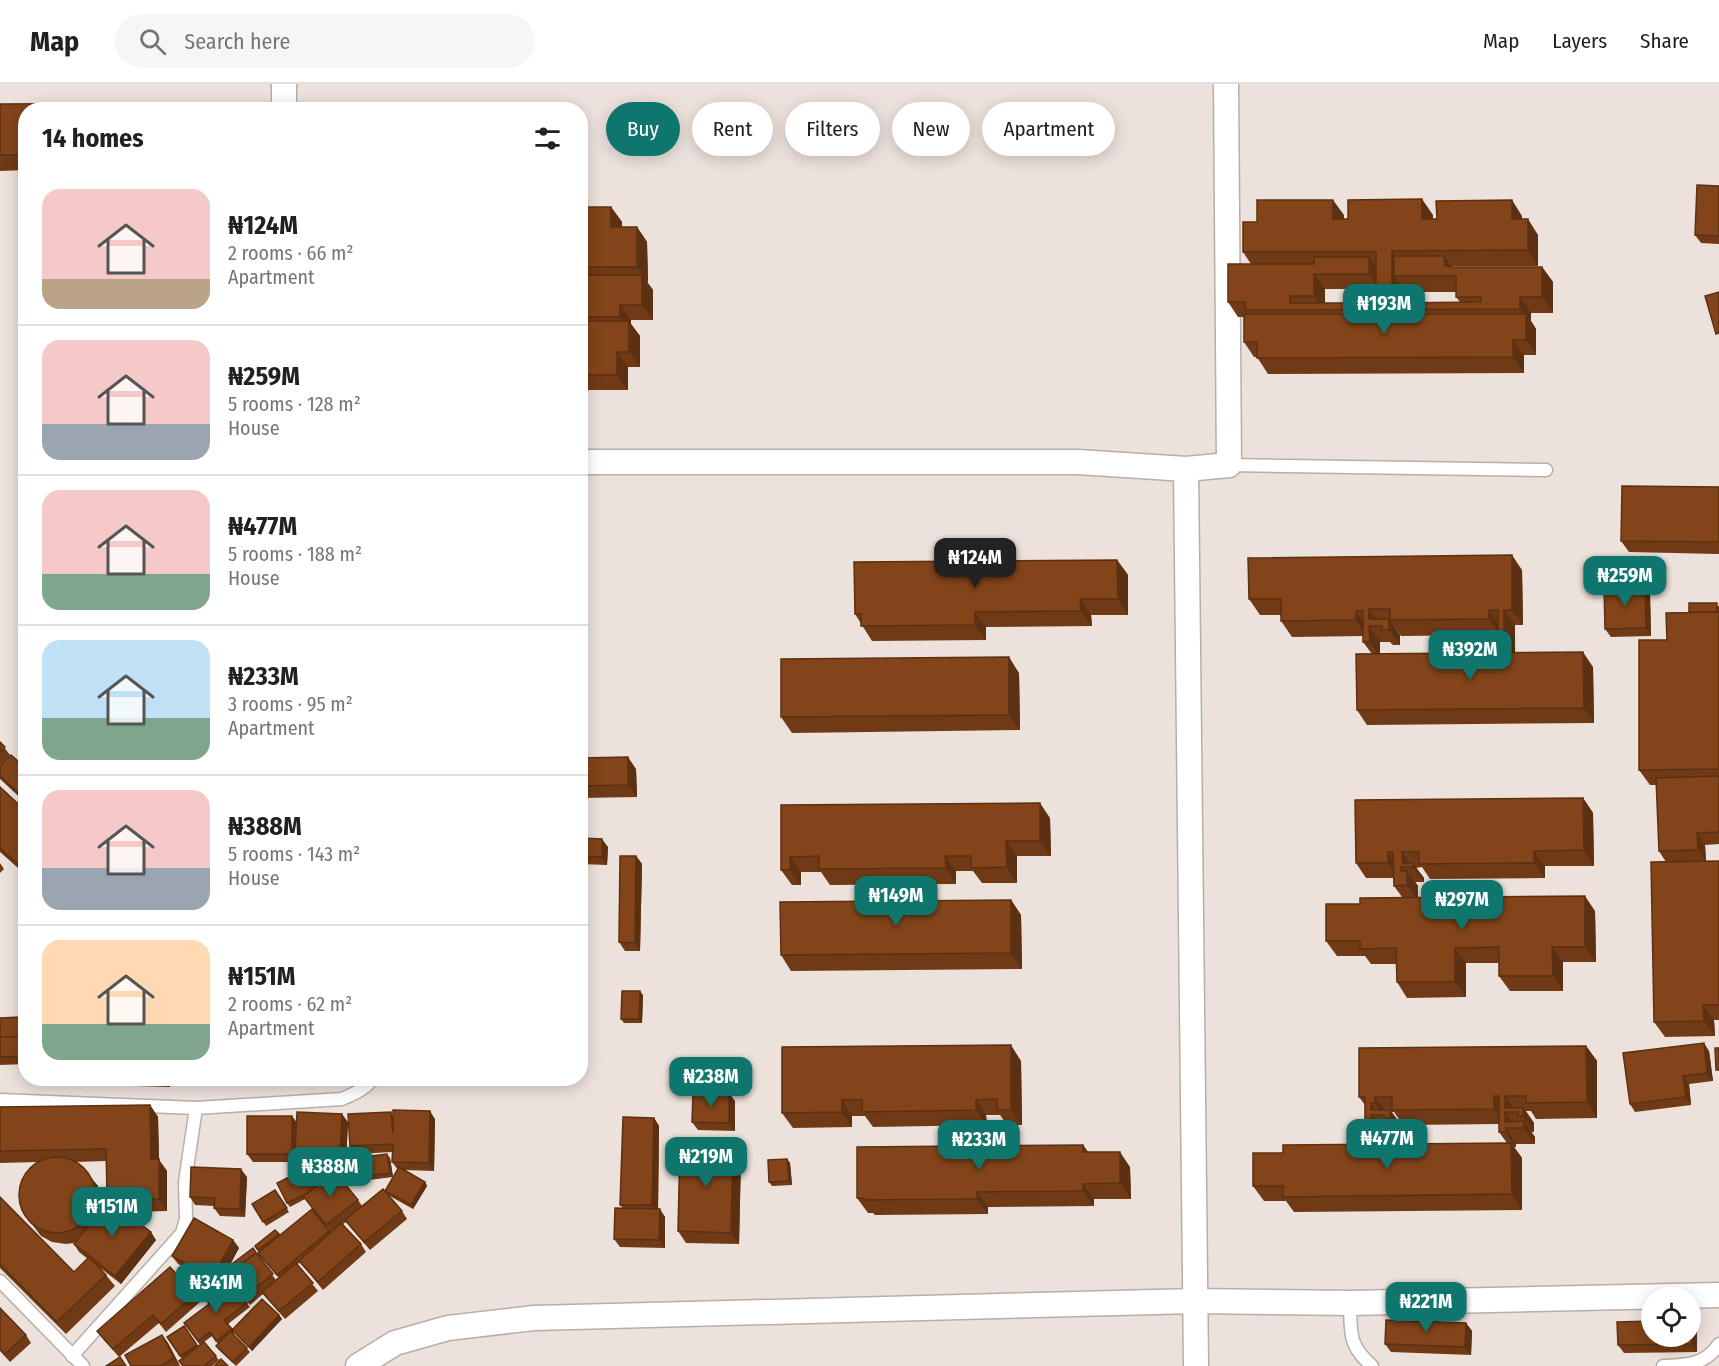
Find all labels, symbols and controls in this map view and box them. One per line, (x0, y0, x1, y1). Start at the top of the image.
search box (115, 14, 535, 68)
text: Map (30, 25, 79, 58)
icon: search (136, 25, 169, 58)
text: Search here (184, 28, 290, 55)
text: Map (1483, 28, 1519, 54)
text: Layers (1552, 28, 1607, 54)
text: Share (1640, 28, 1689, 54)
chip: Buy (606, 102, 680, 156)
chip: Rent (692, 102, 773, 156)
chip: Filters (785, 102, 880, 156)
chip: New (892, 102, 970, 156)
chip: Apartment (982, 102, 1115, 156)
icon: filters (531, 122, 564, 155)
text: 14 homes (42, 123, 144, 154)
text: ₦124M (228, 210, 298, 241)
icon: home (90, 213, 162, 285)
text: 2 rooms · 66 m² (228, 241, 354, 265)
text: Apartment (228, 265, 315, 289)
pin: ₦193M (1342, 284, 1426, 335)
text: ₦193M (1357, 291, 1411, 315)
text: ₦259M (228, 361, 300, 392)
icon: home (90, 364, 162, 436)
text: 5 rooms · 128 m² (228, 392, 361, 416)
text: House (228, 416, 280, 440)
text: ₦477M (228, 511, 297, 542)
icon: home (90, 514, 162, 586)
pin: ₦124M (933, 538, 1017, 589)
text: 5 rooms · 188 m² (228, 542, 362, 566)
text: ₦124M (948, 545, 1002, 569)
pin: ₦259M (1583, 556, 1667, 607)
text: ₦259M (1597, 563, 1653, 587)
text: House (228, 566, 280, 590)
pin: ₦392M (1428, 630, 1512, 681)
text: ₦392M (1443, 637, 1497, 661)
text: ₦233M (228, 661, 299, 692)
icon: home (90, 664, 162, 736)
text: 3 rooms · 95 m² (228, 692, 353, 716)
text: Apartment (228, 716, 315, 740)
text: ₦388M (228, 811, 302, 842)
icon: home (90, 814, 162, 886)
text: 5 rooms · 143 m² (228, 842, 360, 866)
text: House (228, 866, 280, 890)
pin: ₦149M (854, 876, 938, 927)
pin: ₦297M (1420, 880, 1504, 931)
text: ₦149M (869, 883, 923, 907)
text: ₦297M (1435, 887, 1489, 911)
text: ₦151M (228, 961, 295, 992)
icon: home (90, 964, 162, 1036)
text: 2 rooms · 62 m² (228, 992, 352, 1016)
text: Apartment (228, 1016, 315, 1040)
pin: ₦238M (669, 1057, 753, 1108)
text: ₦238M (683, 1064, 739, 1088)
pin: ₦477M (1345, 1119, 1429, 1170)
pin: ₦233M (937, 1120, 1021, 1171)
text: ₦477M (1360, 1126, 1414, 1150)
text: ₦233M (952, 1127, 1006, 1151)
pin: ₦219M (664, 1137, 748, 1188)
text: ₦219M (679, 1144, 733, 1168)
pin: ₦388M (288, 1147, 372, 1198)
text: ₦388M (302, 1154, 358, 1178)
pin: ₦151M (70, 1187, 154, 1238)
text: ₦151M (86, 1194, 138, 1218)
pin: ₦341M (174, 1263, 258, 1314)
text: ₦341M (189, 1270, 243, 1294)
pin: ₦221M (1384, 1282, 1468, 1333)
map controls (1641, 1287, 1701, 1347)
button: locate (1641, 1287, 1701, 1347)
text: ₦221M (1400, 1289, 1452, 1313)

